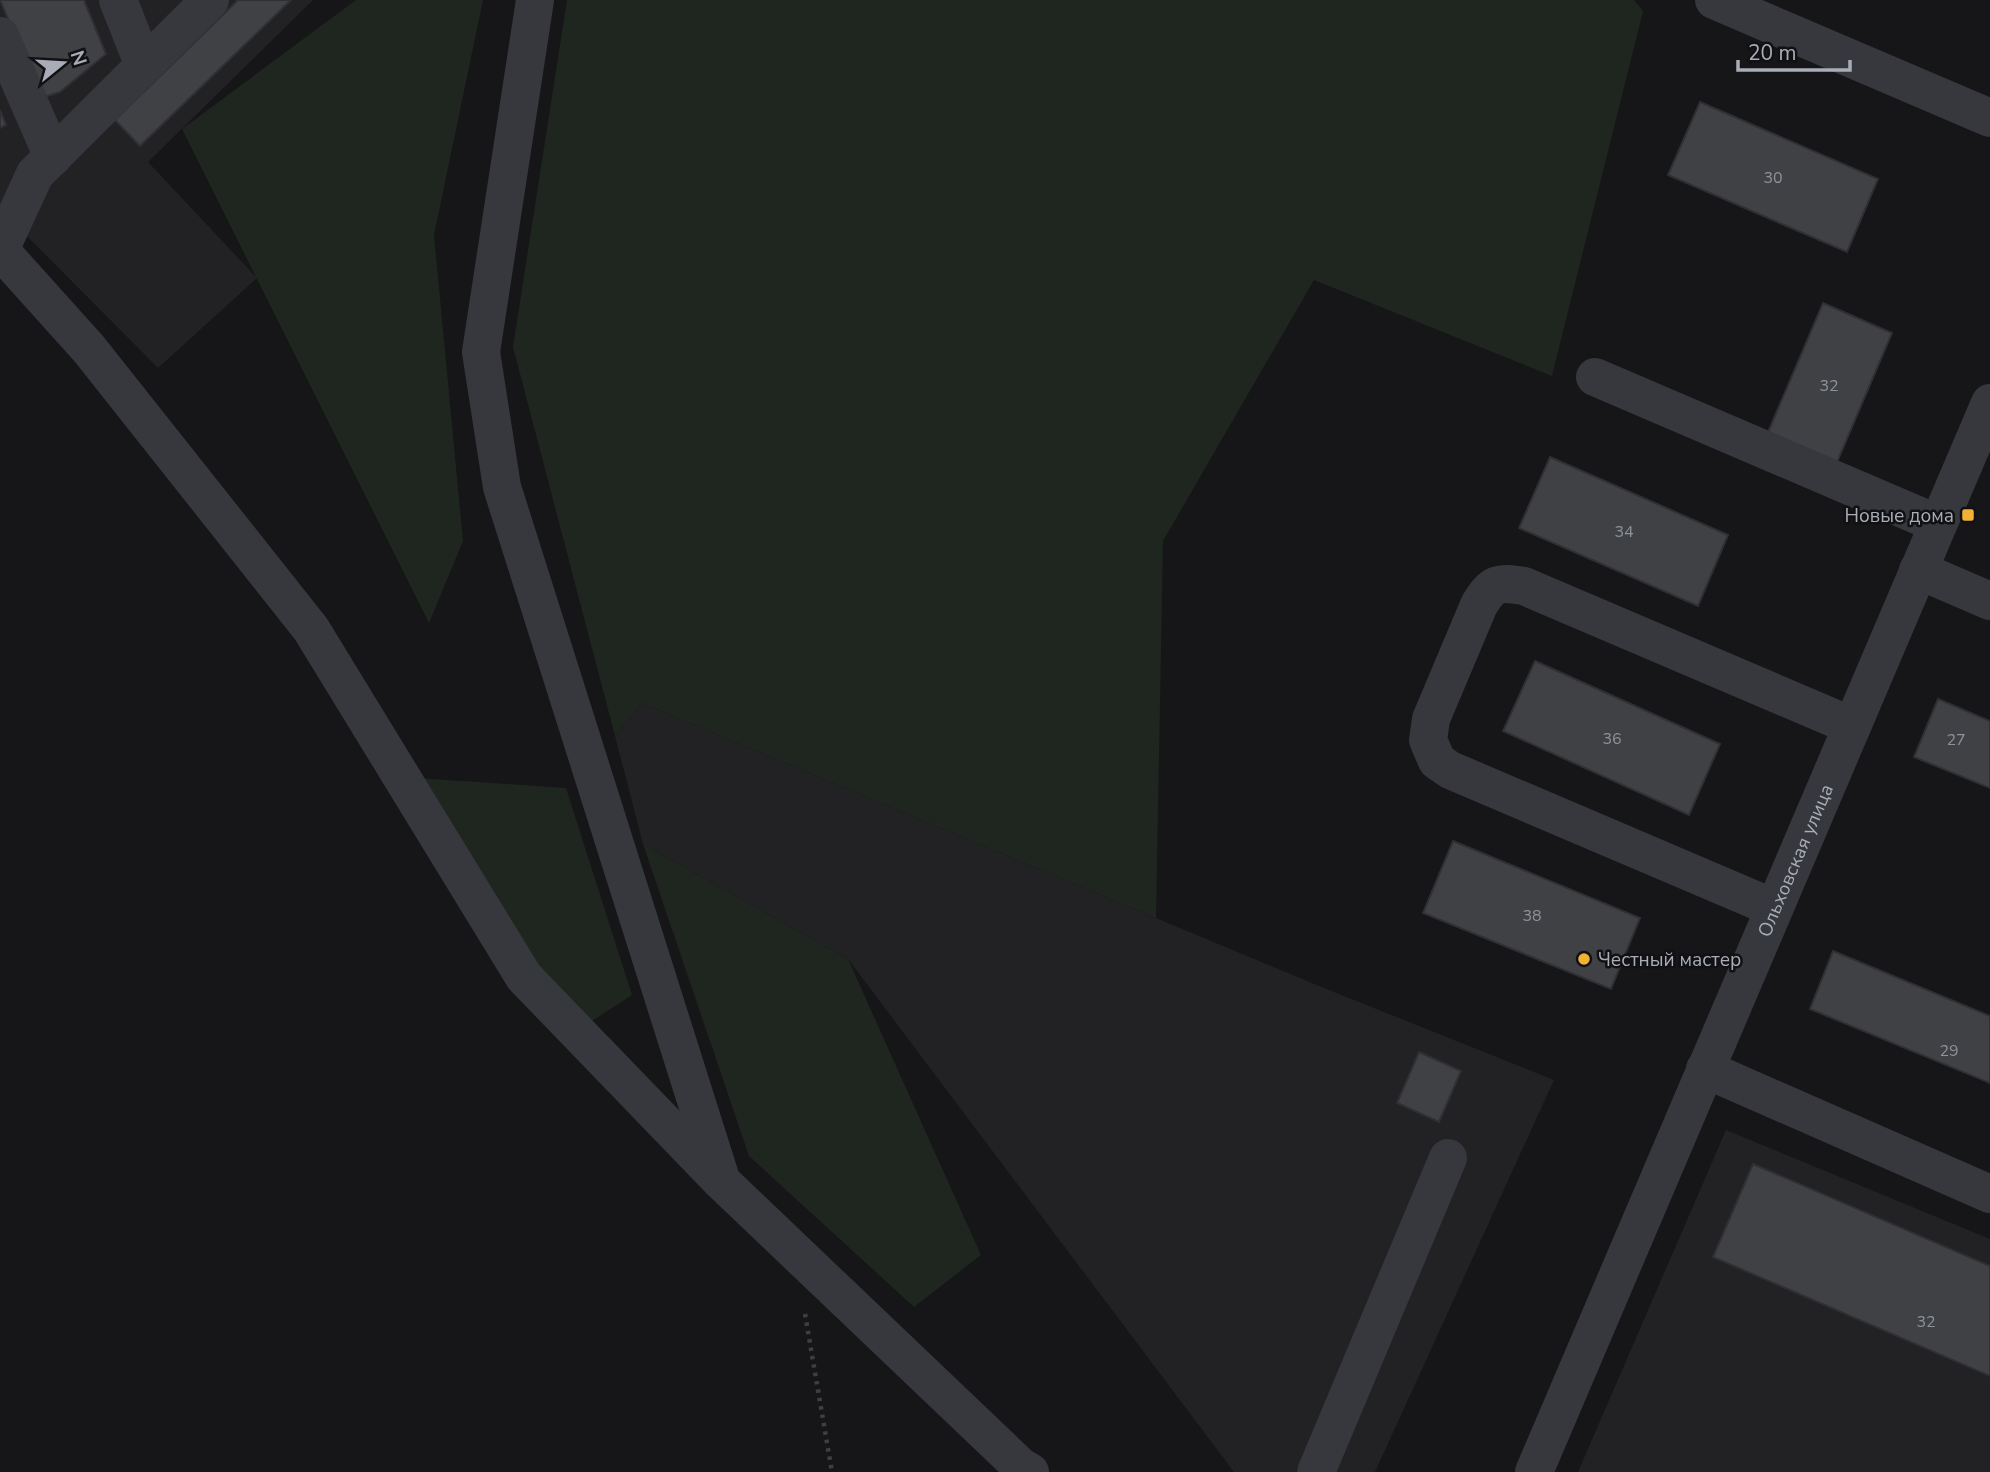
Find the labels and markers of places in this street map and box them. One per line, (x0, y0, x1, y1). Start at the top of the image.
place label: Новые дома (1845, 503, 1954, 529)
marker: Новые дома (1960, 507, 1976, 523)
place label: Честный мастер (1598, 947, 1741, 973)
marker: Честный мастер (1576, 951, 1592, 967)

